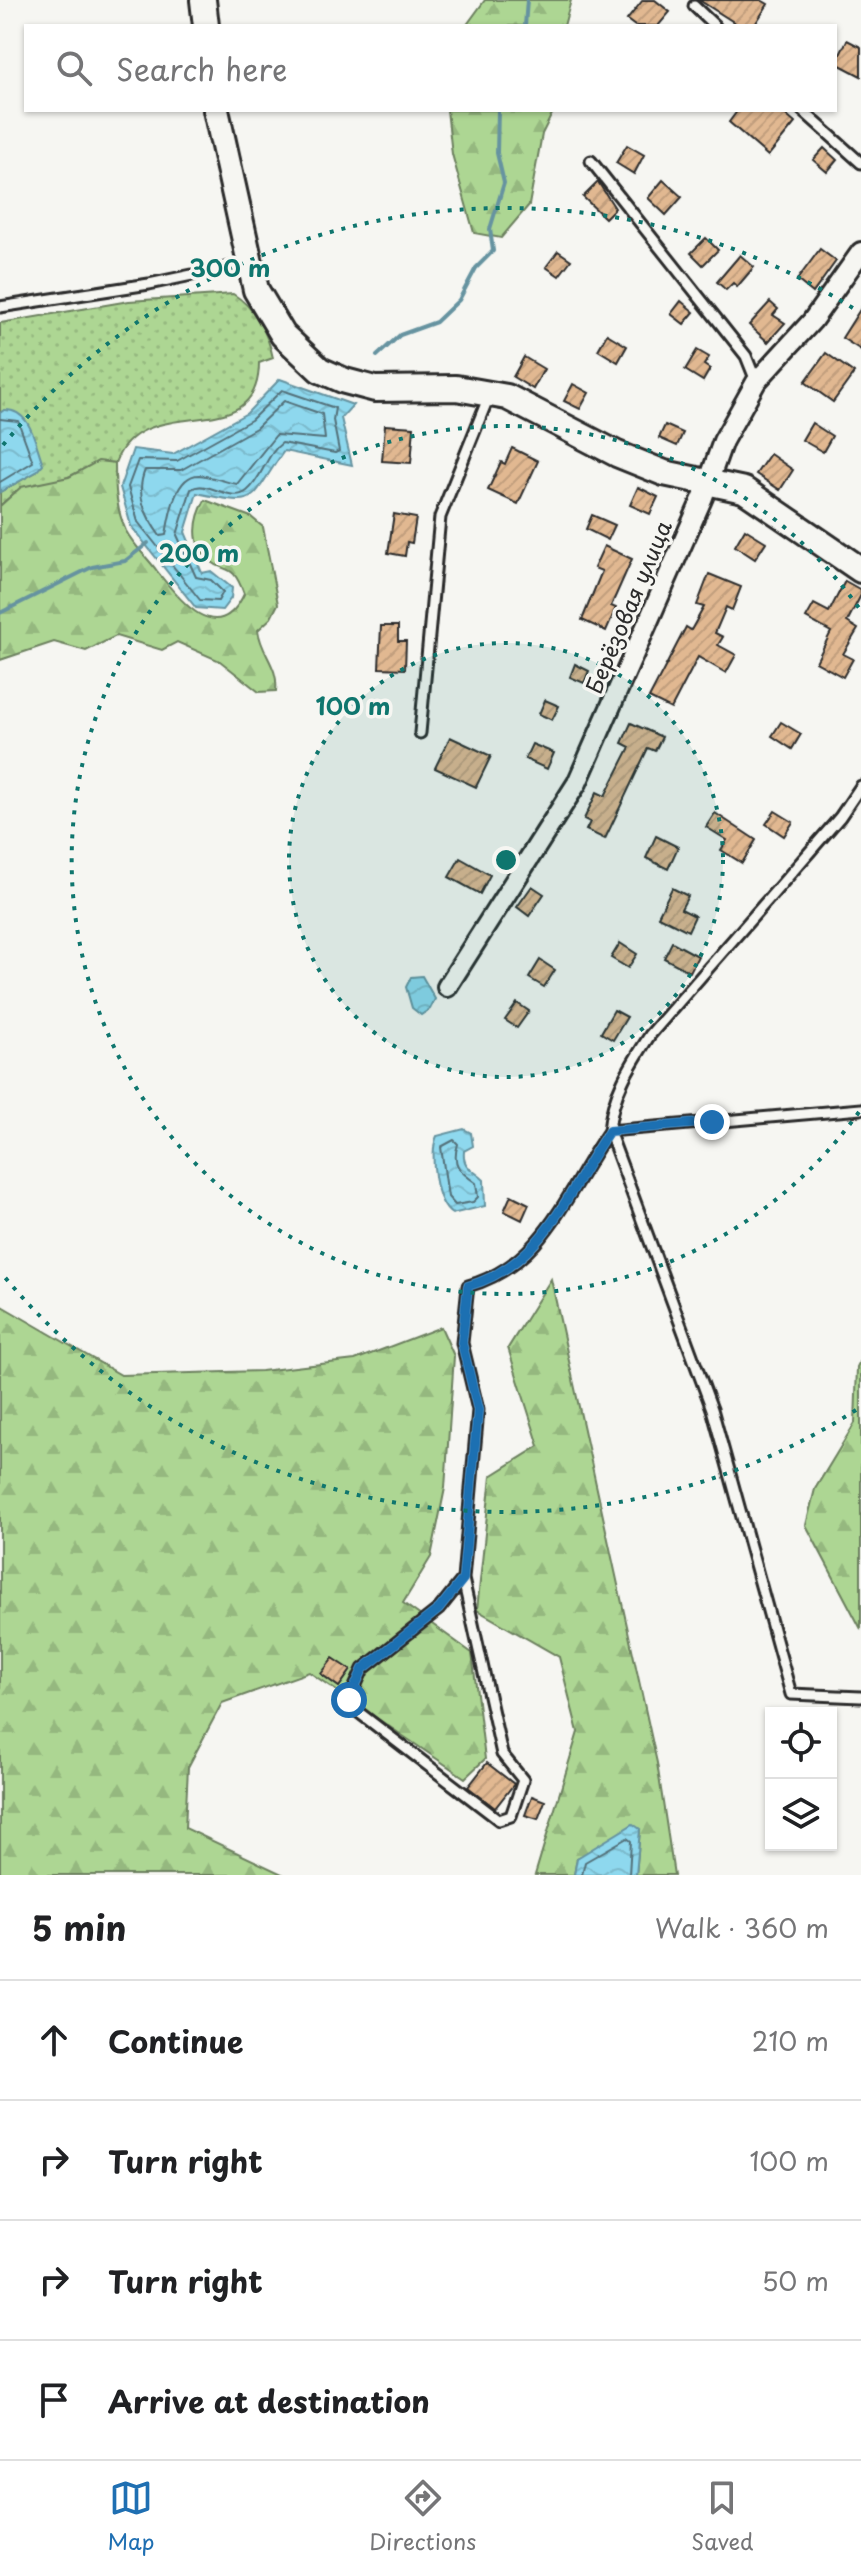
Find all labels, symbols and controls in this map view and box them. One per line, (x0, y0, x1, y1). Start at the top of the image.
search box (24, 24, 837, 112)
icon: search (52, 46, 96, 90)
text: Search here (116, 46, 288, 91)
text: 300 m (189, 249, 271, 285)
street label: Берёзовая улица (576, 515, 679, 698)
text: 200 m (159, 534, 239, 570)
text: 100 m (316, 687, 390, 723)
centre of rings (492, 846, 520, 874)
route end (694, 1104, 730, 1140)
route start (331, 1682, 367, 1718)
map controls (765, 1707, 837, 1851)
button: locate (765, 1707, 837, 1779)
button: layers (765, 1779, 837, 1851)
text: 5 min (32, 1901, 126, 1953)
text: Walk · 360 m (655, 1908, 829, 1947)
icon: ahead (32, 2018, 76, 2062)
text: Continue (108, 2018, 243, 2063)
text: 210 m (752, 2021, 829, 2060)
icon: right (32, 2138, 76, 2182)
text: Turn right (108, 2138, 263, 2183)
text: 100 m (749, 2141, 829, 2180)
icon: right (32, 2258, 76, 2302)
text: Turn right (108, 2258, 263, 2303)
text: 50 m (762, 2261, 829, 2300)
icon: arrive (32, 2378, 76, 2422)
text: Arrive at destination (108, 2378, 430, 2423)
tab: Map (107, 2476, 154, 2557)
tab: Directions (369, 2476, 476, 2557)
tab: Saved (691, 2476, 754, 2557)

